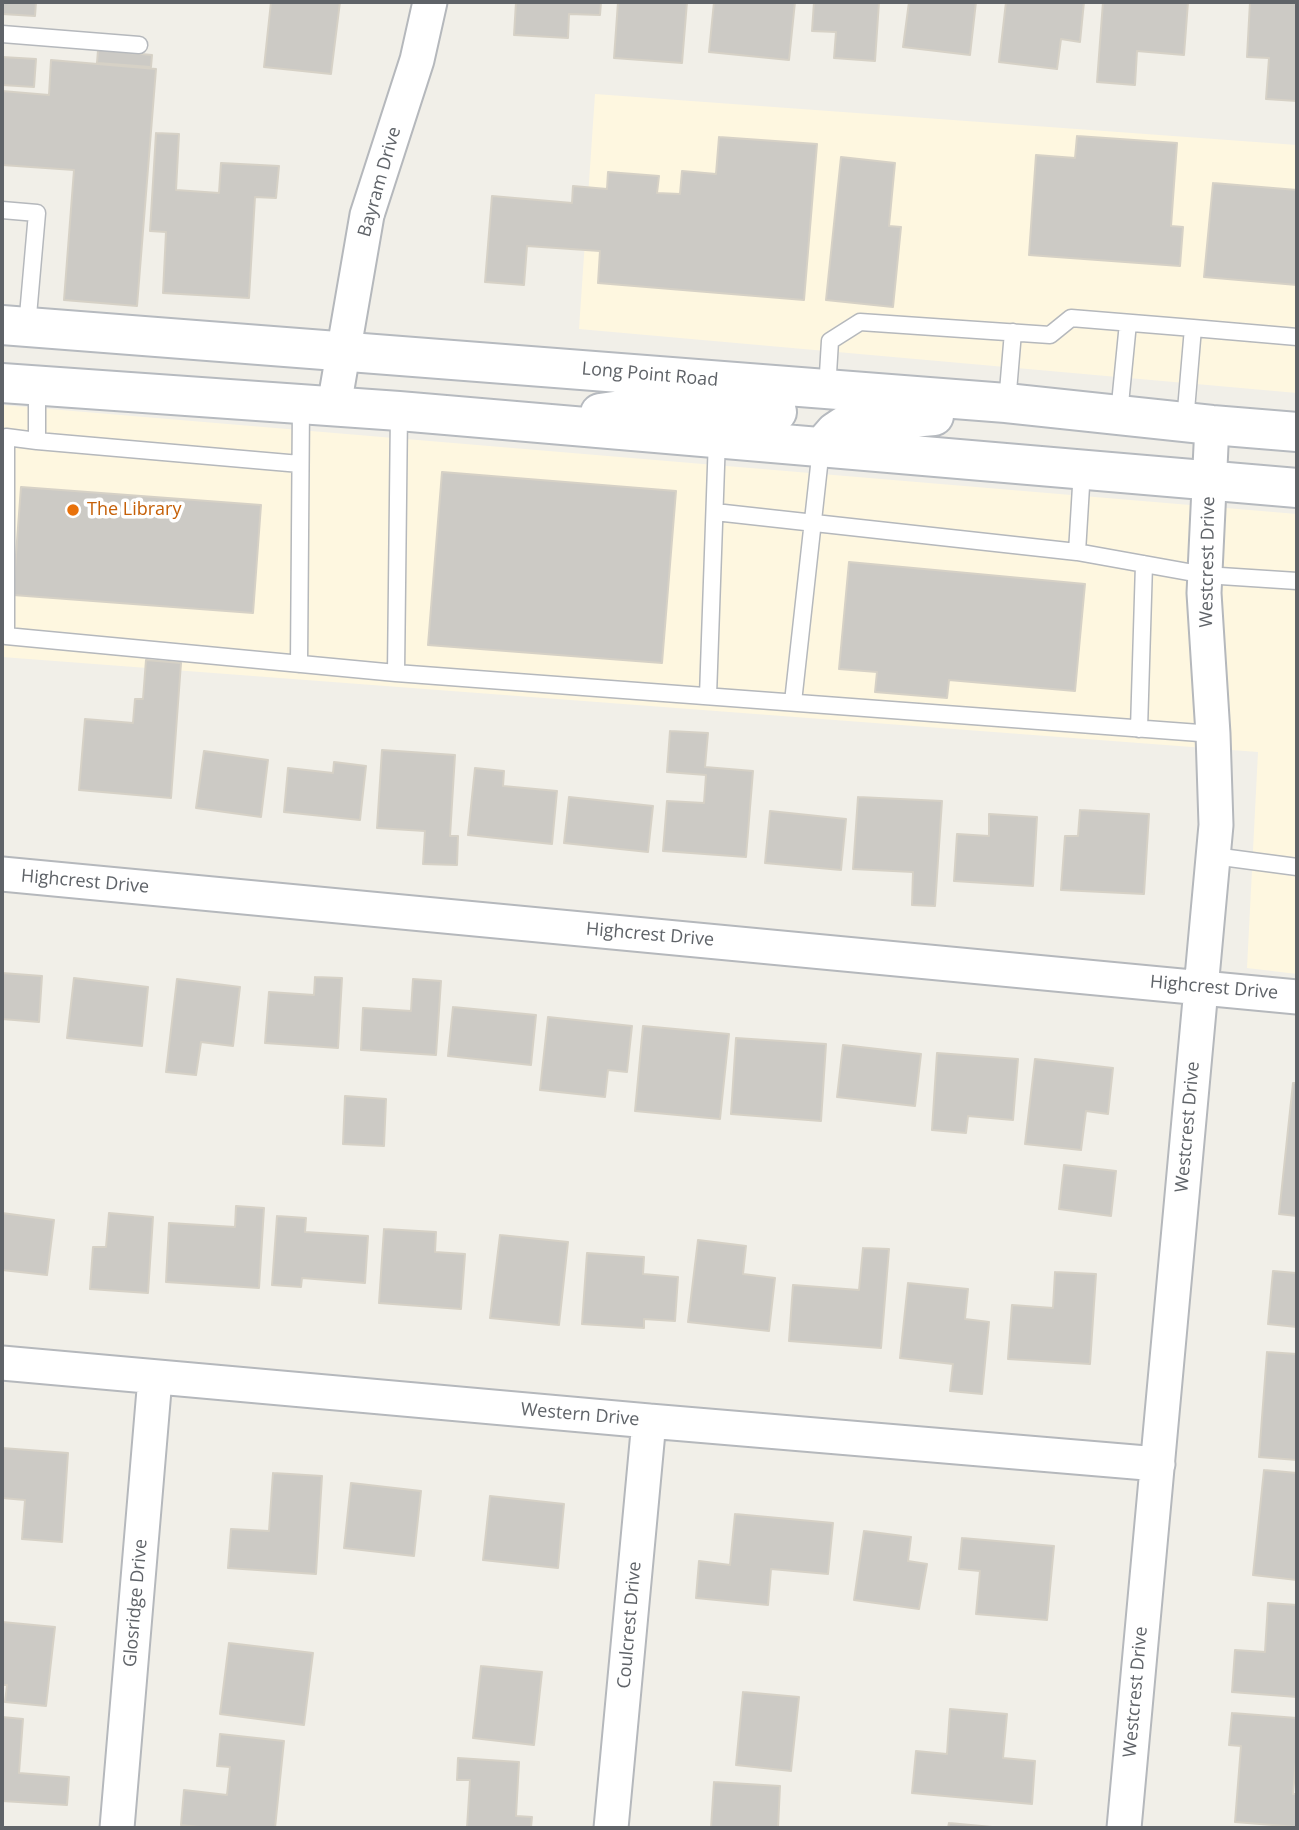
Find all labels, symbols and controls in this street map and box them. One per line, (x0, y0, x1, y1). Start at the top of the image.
street label: Bayram Drive (354, 125, 406, 239)
street label: Long Point Road (581, 358, 719, 392)
street label: Westcrest Drive (1196, 496, 1220, 628)
place label: The Library (87, 499, 181, 521)
marker: The Library (65, 502, 81, 518)
street label: Highcrest Drive (20, 866, 150, 898)
street label: Highcrest Drive (585, 919, 715, 951)
street label: Highcrest Drive (1149, 972, 1279, 1004)
street label: Westcrest Drive (1172, 1061, 1204, 1193)
street label: Western Drive (520, 1399, 640, 1431)
street label: Glosridge Drive (120, 1538, 152, 1668)
street label: Coulcrest Drive (614, 1561, 646, 1689)
street label: Westcrest Drive (1120, 1626, 1152, 1758)

